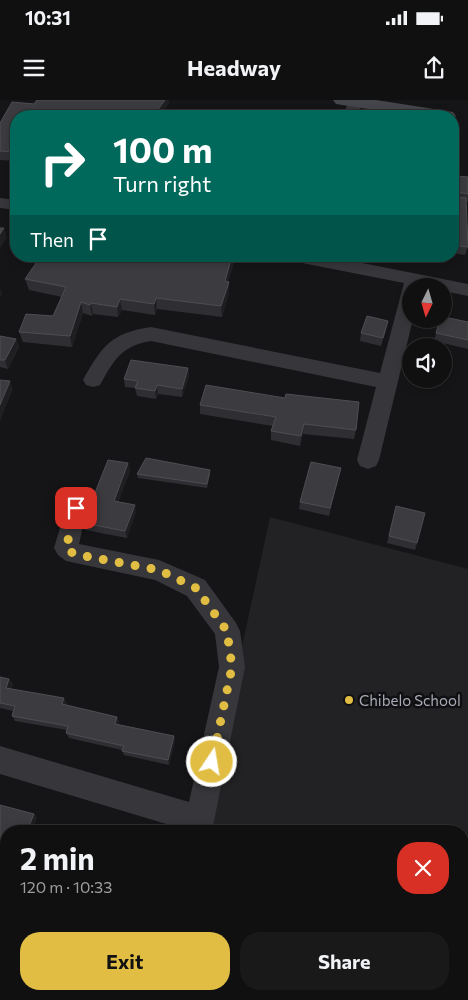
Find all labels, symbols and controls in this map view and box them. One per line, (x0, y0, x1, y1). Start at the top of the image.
text: 10:31 (25, 6, 71, 29)
icon: menu (20, 54, 48, 82)
text: Headway (187, 54, 281, 81)
icon: share (420, 54, 448, 82)
text: 100 m (113, 127, 213, 170)
icon: right (30, 130, 95, 195)
text: Turn right (113, 170, 211, 197)
icon: arrive (84, 225, 112, 253)
text: Then (30, 228, 74, 251)
north arrow (402, 278, 452, 328)
map controls (402, 278, 452, 388)
button: sound (402, 338, 452, 388)
pin (55, 487, 97, 529)
icon: arrive (62, 494, 90, 522)
place label: Chibelo School (359, 691, 461, 709)
marker: Chibelo School (343, 694, 355, 706)
position arrow (185, 735, 237, 787)
text: 2 min (20, 839, 95, 876)
button: close (397, 842, 449, 894)
text: 120 m · 10:33 (20, 877, 112, 896)
button: Exit (20, 932, 230, 990)
button: Share (240, 932, 449, 990)

